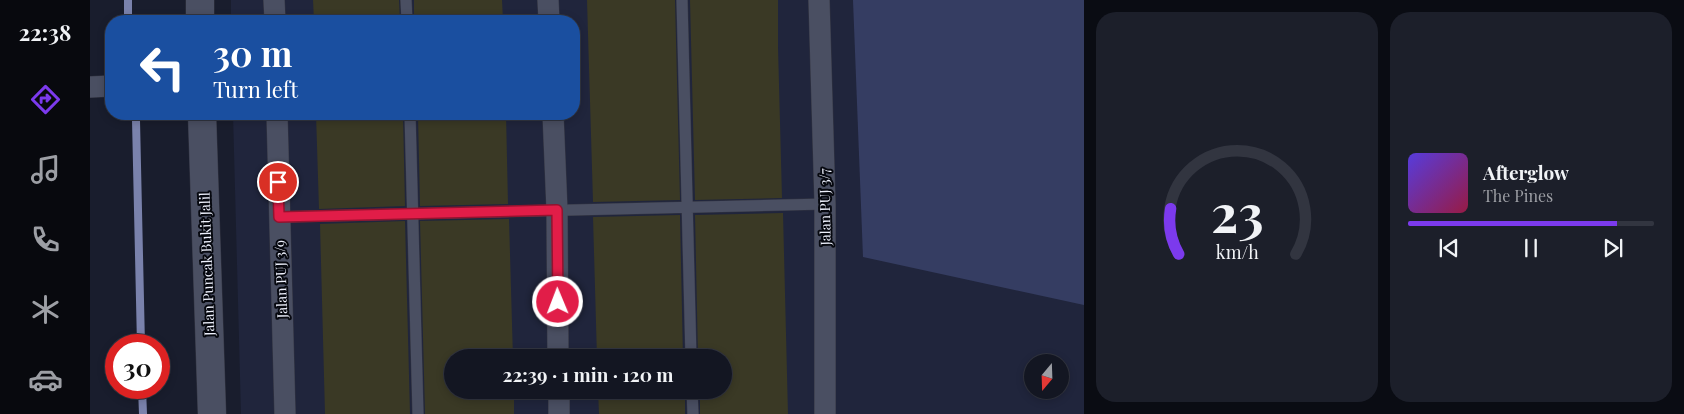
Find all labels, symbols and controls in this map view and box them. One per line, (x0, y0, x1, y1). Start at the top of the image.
text: 22:38 (19, 17, 71, 47)
text: 30 m (213, 29, 293, 76)
icon: left (130, 35, 195, 100)
text: Turn left (213, 74, 298, 104)
icon: directions (28, 82, 63, 117)
icon: music (28, 152, 63, 187)
text: Afterglow (1483, 159, 1569, 185)
pin (257, 161, 299, 203)
icon: arrive (264, 168, 292, 196)
street label: Jalan PUJ 3/7 (814, 168, 835, 247)
text: 23 (1211, 177, 1263, 246)
text: The Pines (1483, 185, 1553, 206)
street label: Jalan Puncak Bukit Jalil (194, 192, 219, 337)
icon: phone (28, 222, 63, 257)
icon: previous (1435, 234, 1463, 262)
icon: pause (1517, 234, 1545, 262)
icon: next (1599, 234, 1627, 262)
street label: Jalan PUJ 3/9 (270, 240, 291, 319)
text: km/h (1216, 240, 1259, 263)
position arrow (531, 275, 583, 327)
icon: climate (28, 292, 63, 327)
speed limit sign: 30 (105, 334, 170, 399)
north arrow (1024, 354, 1069, 399)
map controls (1024, 354, 1069, 399)
text: 22:39 · 1 min · 120 m (502, 361, 674, 387)
icon: car (28, 362, 63, 397)

